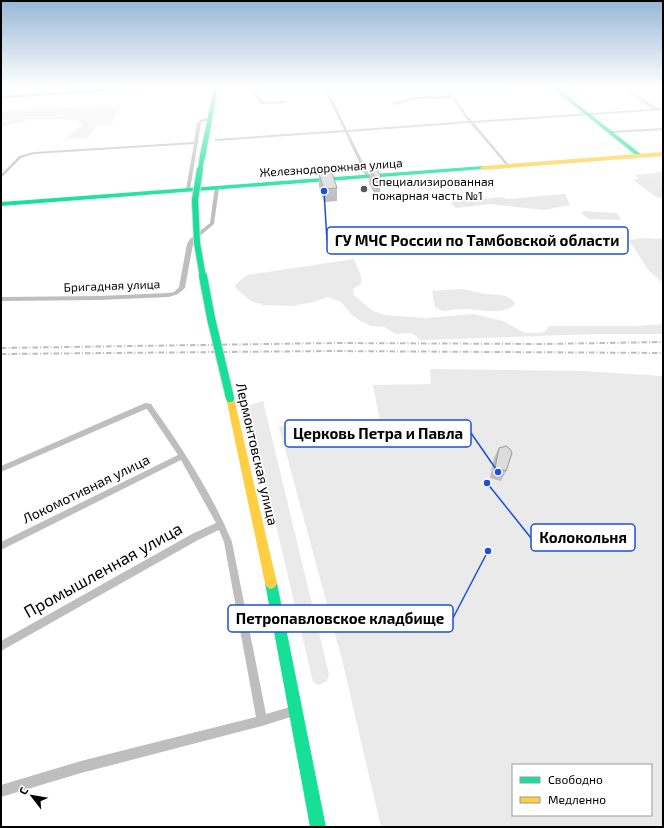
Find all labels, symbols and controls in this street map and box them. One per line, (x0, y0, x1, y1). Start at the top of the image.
street label: Железнодорожная улица (259, 155, 403, 180)
place label: Специализированная пожарная часть №1 (372, 174, 494, 202)
marker: Специализированная пожарная часть №1 (359, 184, 369, 194)
callout: ГУ МЧС России по Тамбовской области (327, 227, 628, 254)
text: ГУ МЧС России по Тамбовской области (335, 231, 619, 249)
street label: Бригадная улица (63, 276, 161, 295)
street label: Лермонтовская улица (233, 381, 282, 527)
callout: Церковь Петра и Павла (285, 420, 471, 447)
text: Церковь Петра и Павла (293, 424, 463, 442)
street label: Локомотивная улица (19, 450, 152, 527)
street label: Промышленная улица (20, 517, 186, 622)
callout: Колокольня (531, 524, 635, 551)
text: Колокольня (539, 528, 627, 546)
callout: Петропавловское кладбище (228, 605, 453, 632)
text: Петропавловское кладбище (236, 609, 444, 627)
legend (512, 764, 652, 816)
text: Свободно (548, 772, 603, 786)
north arrow (12, 776, 52, 816)
text: С (16, 784, 31, 797)
text: Медленно (548, 792, 606, 806)

